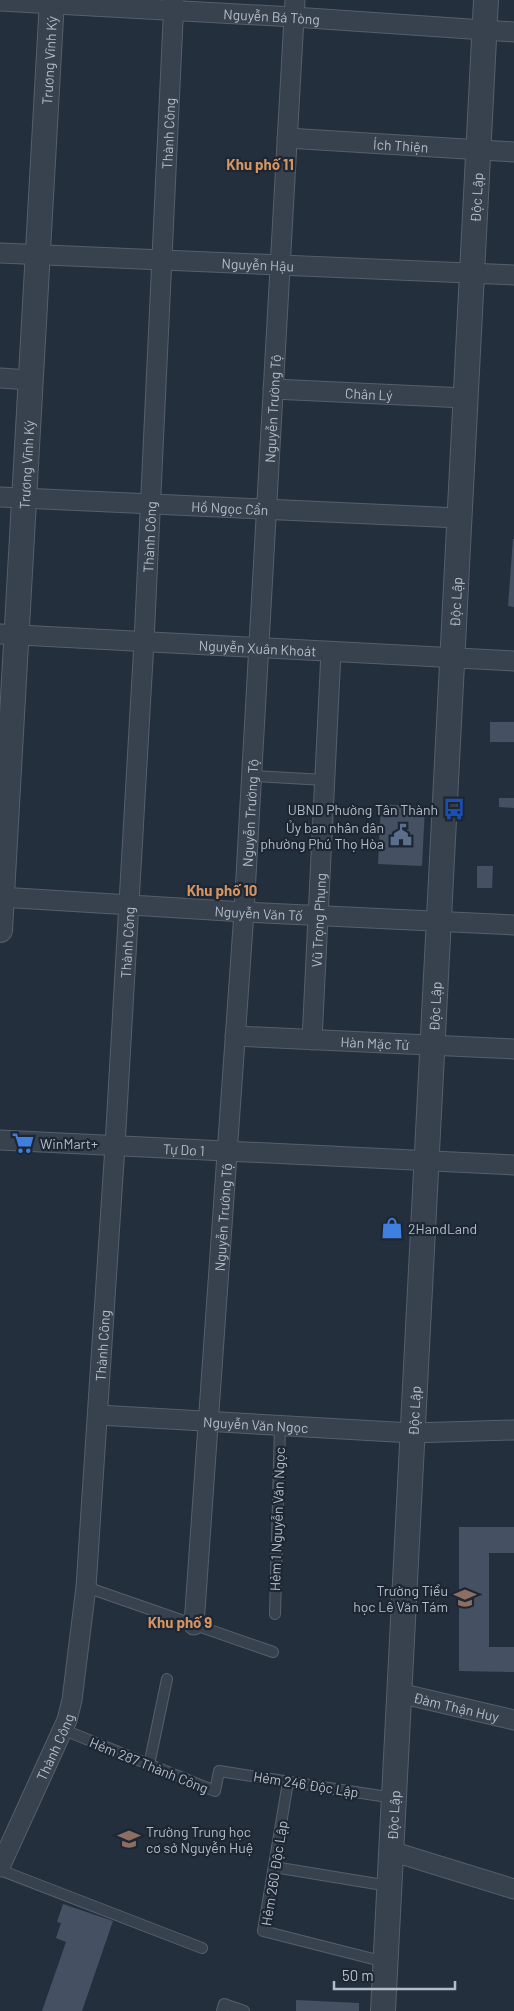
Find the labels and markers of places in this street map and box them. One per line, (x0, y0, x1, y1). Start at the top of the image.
bus stop icon: UBND Phường Tân Thành (441, 796, 467, 822)
place label: UBND Phường Tân Thành (288, 801, 438, 818)
place label: Ủy ban nhân dân phường Phú Thọ Hòa (260, 819, 384, 852)
public building icon: Ủy ban nhân dân phường Phú Thọ Hòa (388, 822, 414, 848)
supermarket icon: WinMart+ (10, 1130, 36, 1156)
place label: WinMart+ (40, 1135, 98, 1152)
shop icon: 2HandLand (379, 1215, 405, 1241)
place label: 2HandLand (408, 1220, 477, 1237)
place label: Trường Tiểu học Lê Văn Tám (353, 1582, 448, 1615)
school or university icon: Trường Tiểu học Lê Văn Tám (452, 1585, 478, 1611)
place label: Trường Trung học cơ sở Nguyễn Huệ (146, 1823, 253, 1856)
school or university icon: Trường Trung học cơ sở Nguyễn Huệ (116, 1826, 142, 1852)

